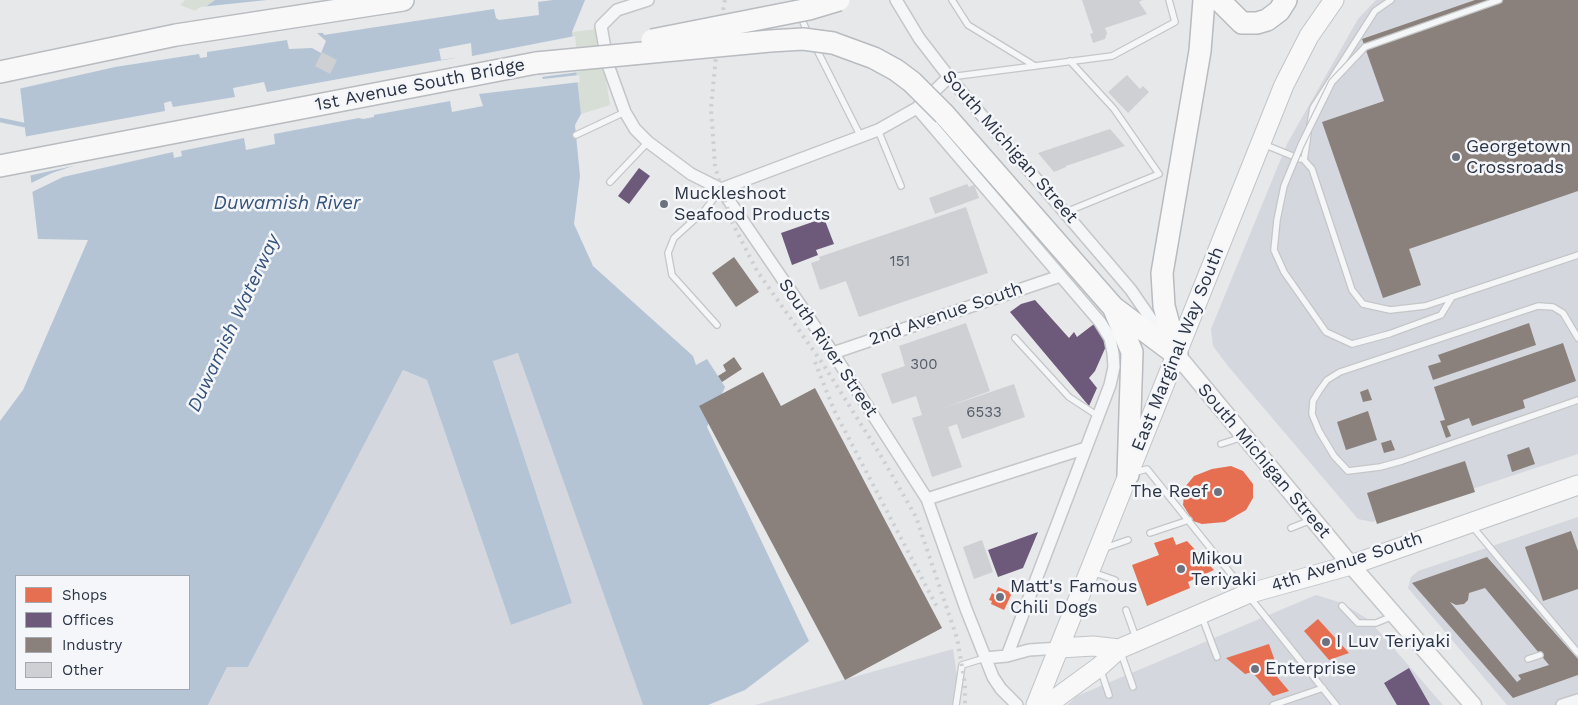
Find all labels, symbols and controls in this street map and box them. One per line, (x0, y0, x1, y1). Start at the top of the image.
street label: 1st Avenue South Bridge (313, 54, 527, 116)
street label: South Michigan Street (938, 66, 1082, 228)
place label: Georgetown Crossroads (1466, 136, 1571, 178)
marker: Georgetown Crossroads (1450, 151, 1462, 163)
place label: Muckleshoot Seafood Products (674, 183, 830, 225)
water label: Duwamish River (214, 192, 360, 214)
marker: Muckleshoot Seafood Products (658, 198, 670, 210)
water label: Duwamish Waterway (183, 231, 285, 415)
street label: East Marginal Way South (1127, 244, 1229, 454)
house number: 151 (890, 253, 910, 271)
street label: South River Street (774, 275, 882, 421)
street label: 2nd Avenue South (866, 278, 1026, 350)
house number: 300 (910, 356, 938, 374)
street label: South Michigan Street (1193, 379, 1335, 543)
house number: 6533 (966, 404, 1002, 422)
place label: The Reef (1130, 481, 1208, 503)
marker: The Reef (1212, 486, 1224, 498)
street label: 4th Avenue South (1269, 527, 1425, 597)
place label: Mikou Teriyaki (1191, 548, 1257, 590)
marker: Mikou Teriyaki (1175, 563, 1187, 575)
legend (15, 575, 190, 690)
place label: Matt's Famous Chili Dogs (1010, 576, 1137, 618)
text: Shops (62, 586, 107, 604)
marker: Matt's Famous Chili Dogs (994, 591, 1006, 603)
text: Offices (62, 611, 114, 629)
place label: I Luv Teriyaki (1336, 631, 1450, 653)
text: Industry (62, 636, 122, 654)
marker: I Luv Teriyaki (1320, 636, 1332, 648)
place label: Enterprise (1265, 658, 1356, 680)
text: Other (62, 661, 104, 679)
marker: Enterprise (1249, 663, 1261, 675)

